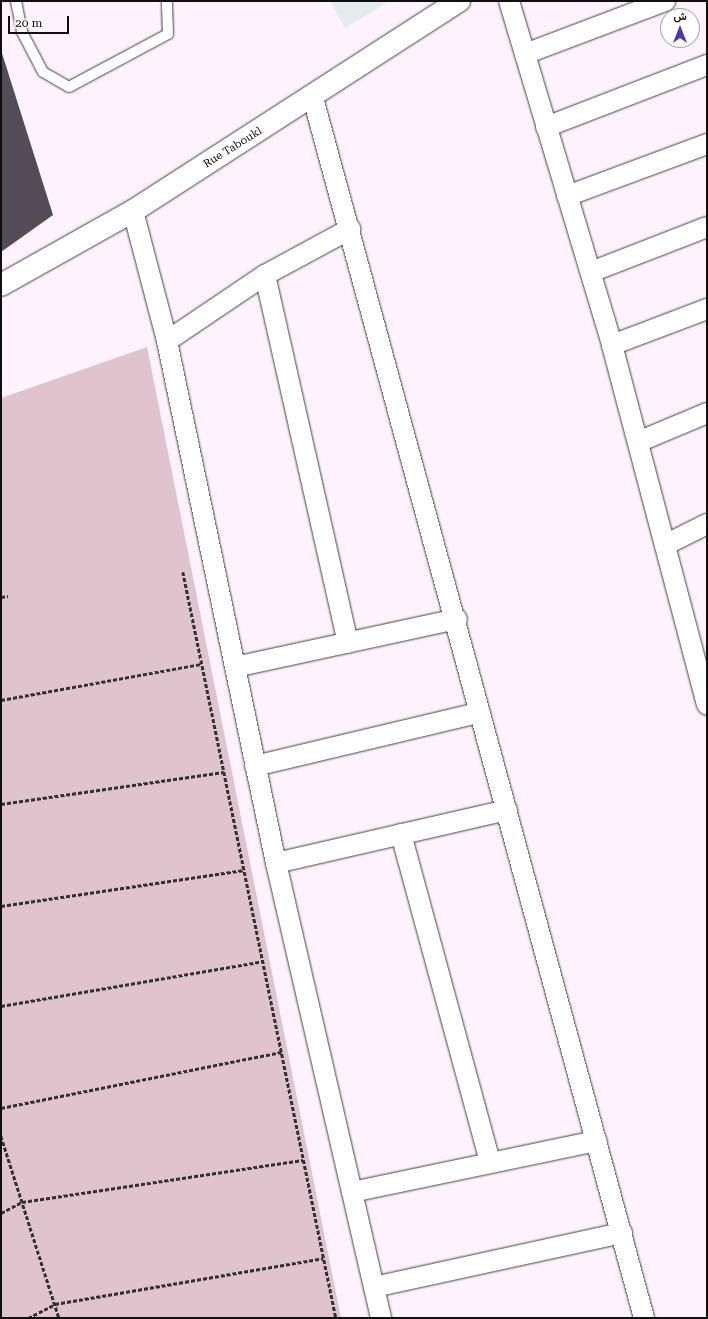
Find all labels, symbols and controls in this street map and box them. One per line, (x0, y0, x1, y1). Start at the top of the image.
scale bar (10, 8, 71, 34)
north arrow (660, 8, 700, 48)
text: ش (673, 10, 687, 23)
text: 20 m (15, 16, 42, 30)
street label: Rue Taboukl (201, 125, 265, 171)

